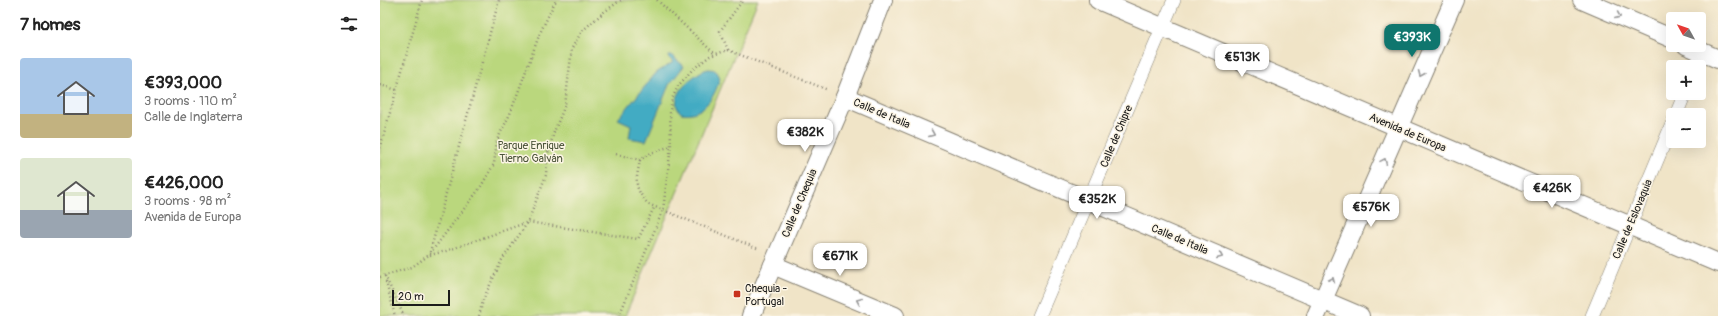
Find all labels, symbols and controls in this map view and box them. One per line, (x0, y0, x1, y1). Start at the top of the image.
one-way arrow (1615, 11, 1622, 19)
north arrow (1666, 12, 1706, 52)
map controls (1666, 12, 1706, 148)
icon: filters (338, 13, 360, 35)
text: 7 homes (20, 14, 80, 35)
pin: €393K (1384, 24, 1440, 58)
text: €393K (1393, 29, 1431, 45)
pin: €513K (1214, 44, 1270, 78)
text: €513K (1224, 49, 1260, 65)
button: + (1666, 60, 1706, 100)
one-way arrow (1418, 71, 1426, 78)
text: €393,000 (144, 72, 222, 93)
icon: home (52, 74, 100, 122)
text: 3 rooms · 110 m² (144, 93, 237, 109)
street label: Calle de Italia (851, 96, 912, 131)
street label: Calle de Chipre (1097, 102, 1136, 169)
button: − (1666, 108, 1706, 148)
text: Calle de Inglaterra (144, 109, 243, 125)
street label: Avenida de Europa (1367, 110, 1448, 155)
pin: €382K (777, 119, 833, 153)
text: €382K (786, 124, 824, 140)
one-way arrow (929, 130, 936, 138)
park label: Parque Enrique Tierno Galván (497, 139, 565, 165)
one-way arrow (1379, 158, 1387, 165)
street label: Calle de Chequia (779, 167, 820, 240)
text: €426,000 (144, 172, 224, 193)
icon: home (52, 174, 100, 222)
pin: €426K (1524, 175, 1580, 209)
street label: Calle de Eslovaquia (1610, 177, 1655, 261)
text: €426K (1533, 180, 1571, 196)
pin: €352K (1069, 186, 1125, 220)
text: €352K (1078, 191, 1116, 207)
text: 3 rooms · 98 m² (144, 193, 231, 209)
pin: €576K (1343, 194, 1399, 228)
text: €576K (1352, 199, 1390, 215)
text: Avenida de Europa (144, 209, 241, 225)
street label: Calle de Italia (1149, 222, 1210, 257)
pin: €671K (812, 243, 868, 277)
text: €671K (822, 248, 858, 264)
one-way arrow (1216, 252, 1223, 260)
one-way arrow (1327, 277, 1335, 285)
place label: Chequia - Portugal (745, 282, 788, 308)
scale bar (392, 288, 450, 307)
marker: Chequia - Portugal (732, 289, 742, 299)
text: 20 m (398, 290, 424, 303)
one-way arrow (855, 298, 863, 306)

